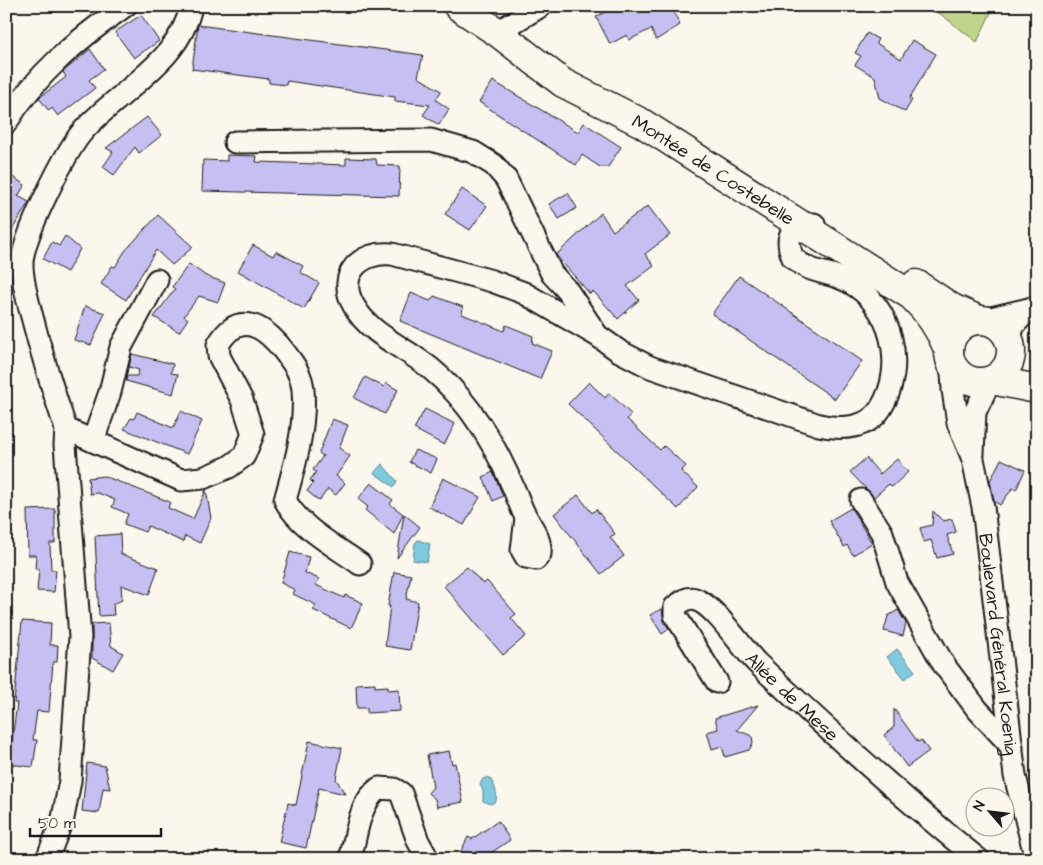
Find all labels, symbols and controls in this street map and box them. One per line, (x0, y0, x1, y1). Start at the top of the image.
street label: Montée de Costebelle (627, 108, 799, 232)
street label: Boulevard Général Koenig (971, 532, 1024, 757)
street label: Allée de Mese (738, 647, 844, 748)
north arrow (966, 788, 1016, 838)
text: N (969, 798, 990, 815)
scale bar (30, 805, 161, 837)
text: 50 m (38, 813, 76, 834)

